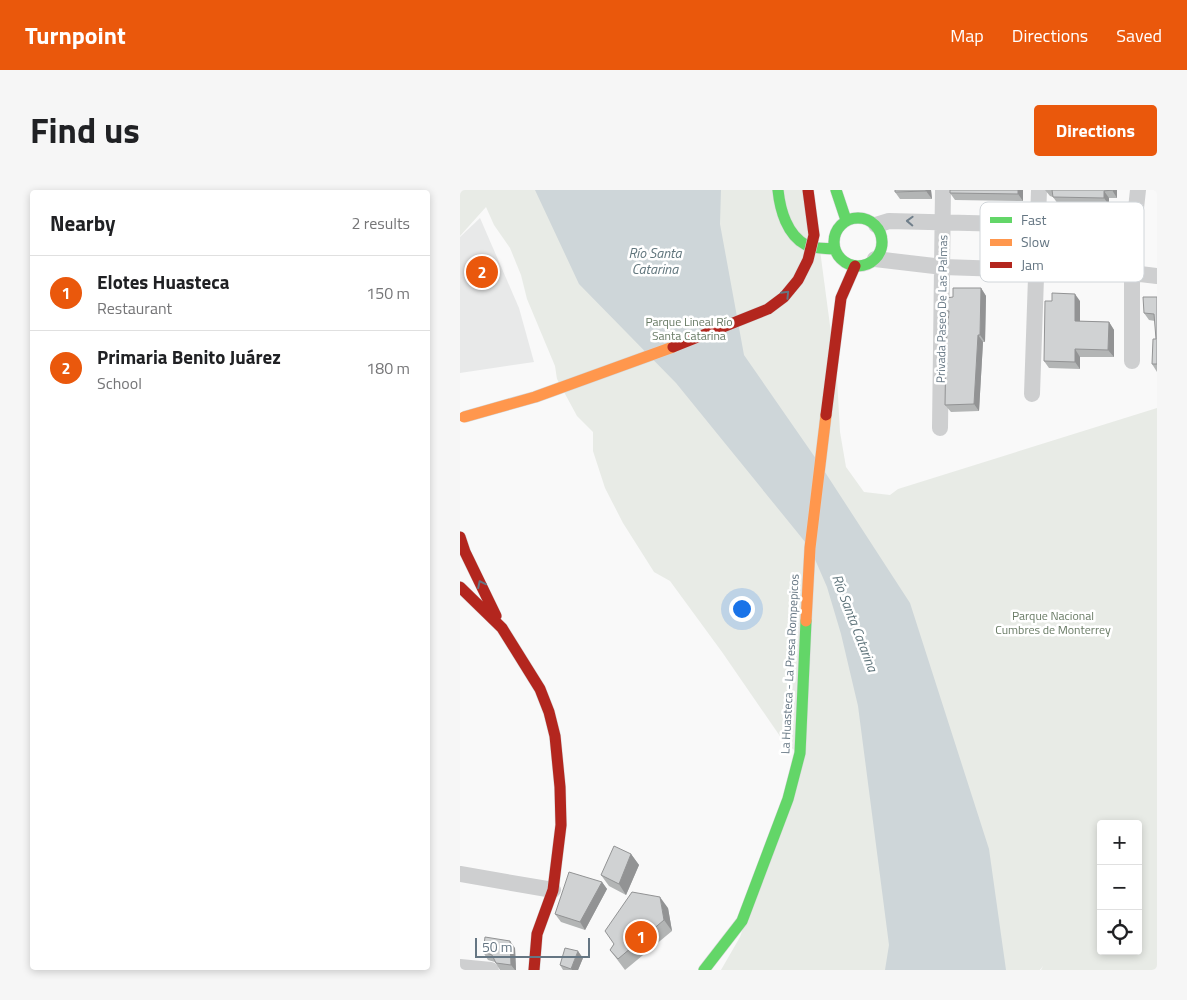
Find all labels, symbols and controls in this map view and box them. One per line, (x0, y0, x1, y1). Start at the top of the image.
text: Turnpoint (25, 17, 126, 53)
text: Map (950, 22, 984, 49)
text: Directions (1012, 22, 1088, 49)
text: Saved (1116, 22, 1162, 49)
text: Find us (30, 103, 140, 157)
button: Directions (1034, 105, 1157, 156)
legend (980, 202, 1144, 282)
text: Nearby (50, 207, 115, 239)
text: Fast (1021, 209, 1046, 230)
text: 2 results (351, 211, 410, 235)
one-way arrow (906, 216, 914, 227)
text: Slow (1021, 231, 1050, 252)
street label: Privada Paseo De Las Palmas (931, 234, 952, 383)
water label: Río Santa Catarina (628, 242, 683, 279)
pin: 2 (466, 253, 498, 291)
text: Jam (1021, 254, 1044, 275)
text: Elotes Huasteca (97, 267, 229, 296)
text: 1 (62, 281, 70, 305)
text: 150 m (366, 281, 410, 305)
one-way arrow (780, 291, 789, 300)
text: Restaurant (97, 296, 172, 320)
park label: Parque Lineal Río Santa Catarina (645, 312, 733, 345)
text: Primaria Benito Juárez (97, 342, 281, 371)
text: 2 (62, 356, 70, 380)
text: 180 m (366, 356, 410, 380)
text: School (97, 371, 142, 395)
water label: Río Santa Catarina (827, 571, 884, 676)
street label: La Huasteca - La Presa Rompepicos (775, 573, 804, 755)
one-way arrow (476, 580, 487, 589)
your location (729, 596, 755, 622)
park label: Parque Nacional Cumbres de Monterrey (995, 606, 1111, 639)
map controls (1097, 820, 1142, 955)
button: + (1097, 820, 1142, 865)
button: − (1097, 865, 1142, 910)
button: locate (1097, 910, 1142, 955)
pin: 1 (625, 918, 657, 956)
scale bar (475, 935, 590, 958)
text: 50 m (482, 936, 512, 957)

